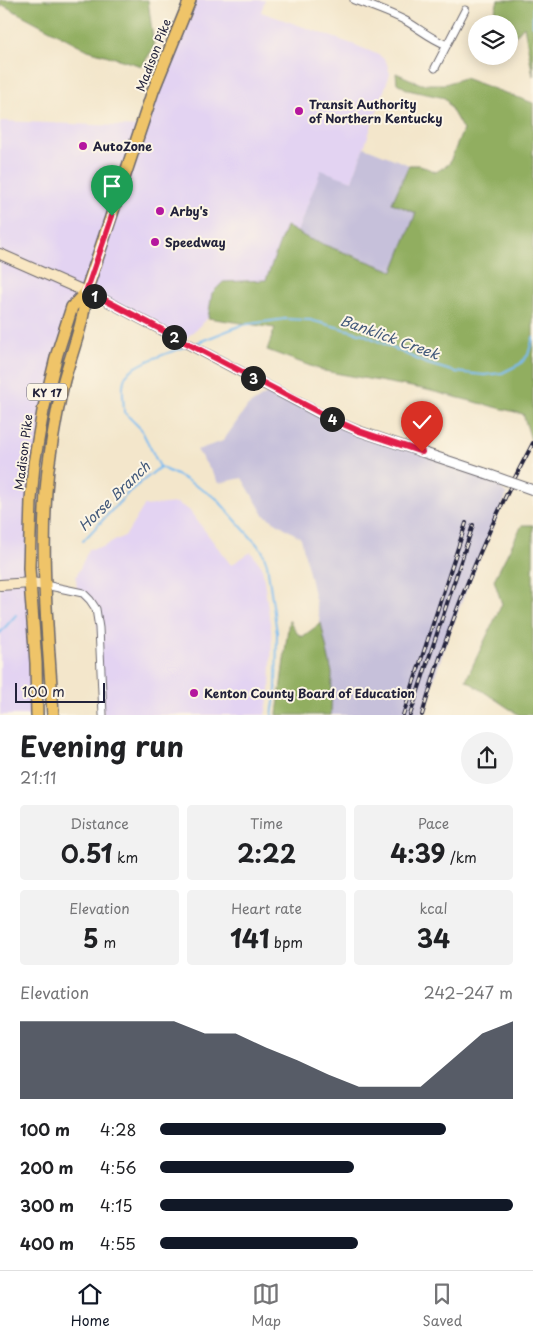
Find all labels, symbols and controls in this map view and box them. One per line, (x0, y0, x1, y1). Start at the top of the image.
map controls (468, 15, 518, 65)
button: layers (468, 15, 518, 65)
street label: Madison Pike (131, 16, 175, 94)
place label: Transit Authority of Northern Kentucky (309, 95, 442, 127)
marker: Transit Authority of Northern Kentucky (293, 105, 305, 117)
place label: AutoZone (93, 137, 152, 155)
marker: AutoZone (77, 140, 89, 152)
pin (91, 165, 133, 216)
icon: arrive (98, 172, 126, 200)
place label: Arby's (169, 202, 208, 220)
marker: Arby's (154, 205, 166, 217)
place label: Speedway (165, 233, 226, 251)
marker: Speedway (149, 236, 161, 248)
pin: 1 (82, 284, 106, 308)
text: 1 (91, 286, 98, 307)
water label: Banklick Creek (338, 309, 444, 365)
pin: 2 (162, 324, 186, 350)
text: 2 (170, 327, 179, 348)
pin: 3 (240, 366, 266, 390)
text: 3 (249, 368, 258, 389)
road number: KY 17 (27, 384, 67, 401)
pin (401, 401, 443, 452)
pin: 4 (320, 406, 344, 432)
icon: check (408, 408, 436, 436)
text: 4 (328, 409, 337, 430)
street label: Madison Pike (9, 413, 37, 491)
water label: Horse Branch (73, 456, 155, 536)
scale bar (15, 680, 105, 703)
text: 100 m (22, 681, 65, 702)
place label: Kenton County Board of Education (204, 684, 415, 702)
marker: Kenton County Board of Education (188, 687, 200, 699)
text: Evening run (20, 724, 184, 767)
button: share (461, 732, 513, 784)
text: 21:11 (20, 765, 56, 789)
text: Distance (70, 813, 129, 834)
text: Time (250, 813, 283, 834)
text: Pace (418, 813, 449, 834)
text: 0.51 (61, 834, 113, 872)
text: 2:22 (237, 834, 296, 872)
text: 4:39 (390, 834, 445, 872)
text: km (113, 847, 138, 868)
text: /km (445, 847, 477, 868)
text: Elevation (69, 898, 130, 919)
text: Heart rate (231, 898, 302, 919)
text: kcal (420, 898, 447, 919)
text: 5 (83, 919, 99, 957)
text: 141 (230, 919, 270, 957)
text: 34 (417, 919, 450, 957)
text: m (99, 932, 116, 953)
text: bpm (270, 932, 303, 953)
text: Elevation (20, 980, 89, 1004)
text: 242–247 m (424, 980, 513, 1004)
text: 100 m (20, 1117, 70, 1141)
text: 4:28 (100, 1117, 136, 1141)
text: 200 m (20, 1155, 74, 1179)
text: 4:56 (100, 1155, 137, 1179)
text: 300 m (20, 1193, 74, 1217)
text: 4:15 (100, 1193, 133, 1217)
text: 400 m (20, 1231, 74, 1255)
text: 4:55 (100, 1231, 136, 1255)
tab: Home (71, 1280, 110, 1331)
tab: Map (251, 1280, 281, 1331)
tab: Saved (423, 1280, 462, 1331)

